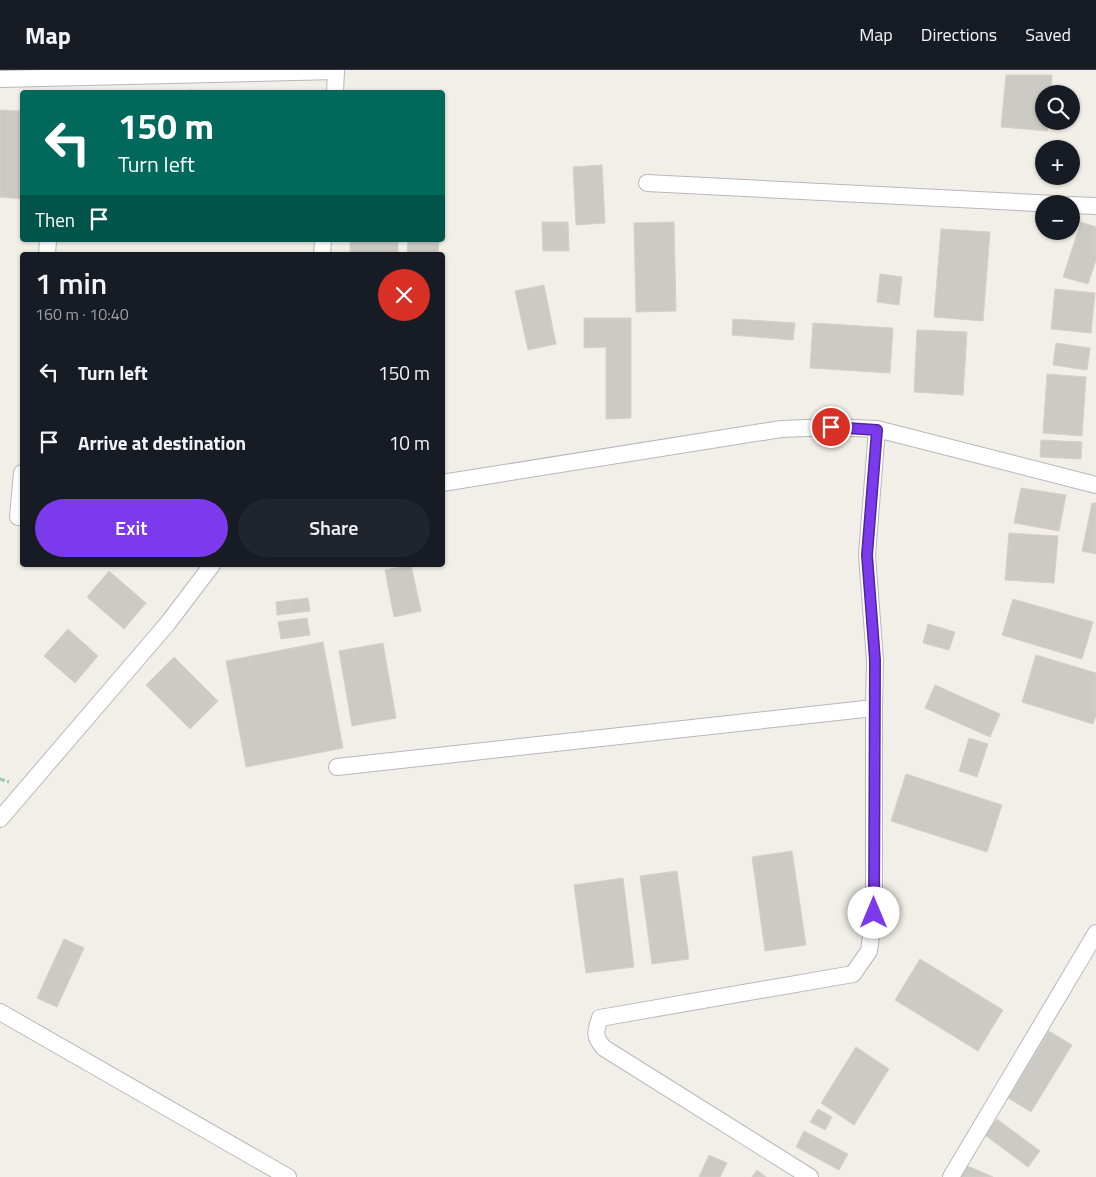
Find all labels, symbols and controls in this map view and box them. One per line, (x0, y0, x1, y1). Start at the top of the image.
text: Map (25, 17, 71, 53)
text: Map (859, 21, 893, 48)
text: Directions (921, 21, 997, 48)
text: Saved (1025, 21, 1071, 48)
map controls (1035, 85, 1080, 240)
button: search (1035, 85, 1080, 130)
text: 150 m (118, 99, 214, 153)
icon: left (35, 110, 100, 175)
button: + (1035, 140, 1080, 185)
text: Turn left (118, 147, 195, 181)
button: − (1035, 195, 1080, 240)
text: Then (35, 205, 75, 234)
icon: arrive (85, 205, 113, 233)
text: 1 min (35, 260, 107, 306)
button: close (378, 269, 430, 321)
text: 160 m · 10:40 (35, 302, 129, 326)
icon: left (35, 358, 63, 386)
text: Turn left (78, 358, 148, 387)
text: 150 m (378, 358, 430, 387)
pin (810, 406, 852, 448)
icon: arrive (817, 413, 845, 441)
icon: arrive (35, 428, 63, 456)
text: Arrive at destination (78, 428, 246, 457)
text: 10 m (389, 428, 430, 457)
button: Exit (35, 499, 228, 557)
button: Share (238, 499, 430, 557)
position arrow (847, 886, 899, 938)

